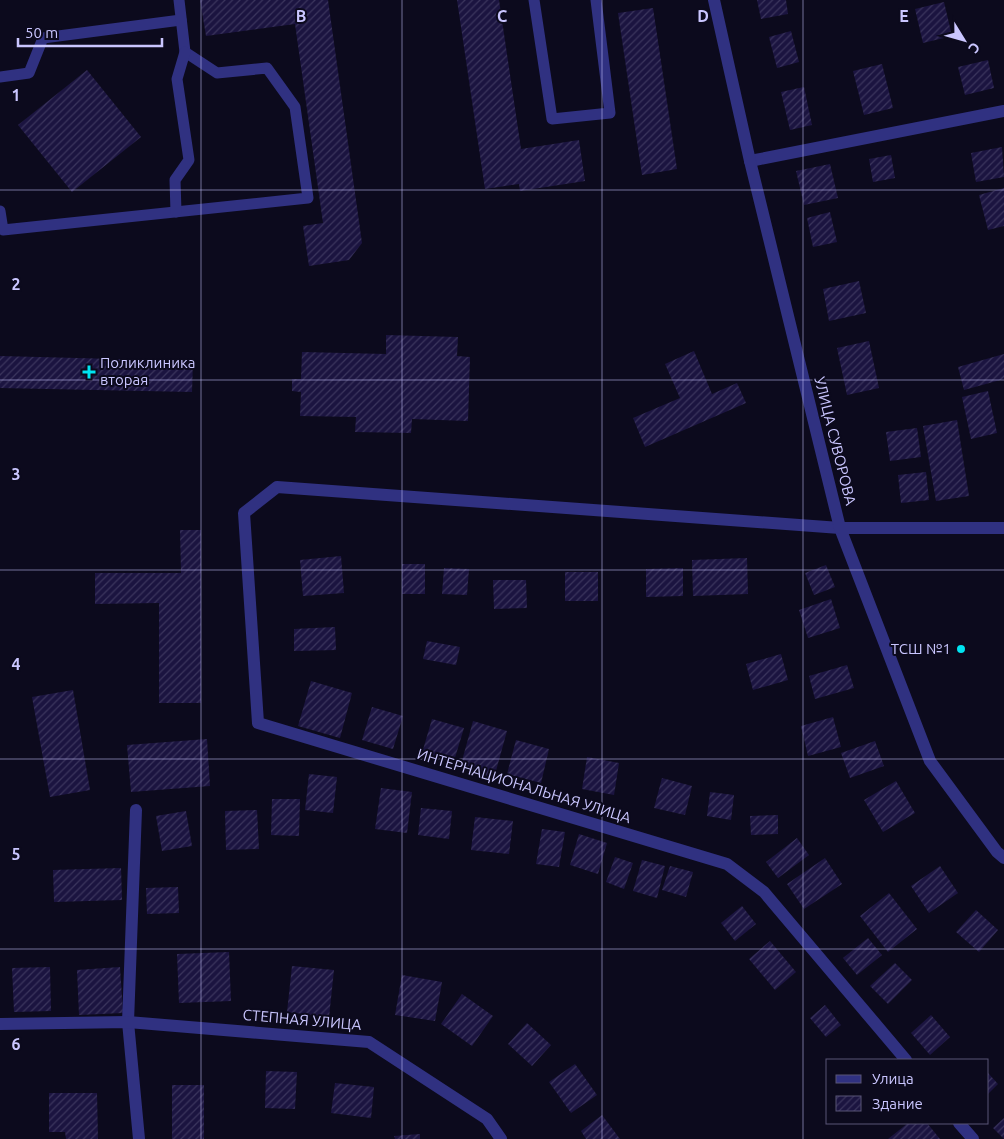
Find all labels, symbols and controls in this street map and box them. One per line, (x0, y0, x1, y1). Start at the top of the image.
text: B (296, 7, 306, 25)
text: C (497, 7, 507, 25)
text: D (697, 7, 709, 25)
text: E (899, 7, 909, 25)
scale bar (18, 15, 161, 47)
north arrow (939, 15, 989, 65)
text: 50 m (25, 24, 58, 41)
text: С (965, 39, 983, 56)
text: 1 (11, 86, 21, 104)
text: 2 (11, 275, 21, 293)
place label: Поликлиника вторая (100, 354, 196, 388)
marker: Поликлиника вторая (82, 365, 96, 379)
street label: УЛИЦА СУВОРОВА (811, 375, 860, 507)
text: 3 (11, 465, 21, 483)
place label: ТСШ №1 (891, 640, 951, 657)
marker: ТСШ №1 (955, 643, 967, 655)
text: 4 (11, 655, 21, 673)
street label: ИНТЕРНАЦИОНАЛЬНАЯ УЛИЦА (415, 745, 633, 826)
text: 5 (11, 845, 21, 863)
street label: СТЕПНАЯ УЛИЦА (242, 1006, 362, 1033)
text: 6 (11, 1035, 21, 1053)
legend (826, 1059, 989, 1124)
text: Улица (872, 1070, 914, 1087)
text: Здание (872, 1095, 923, 1112)

